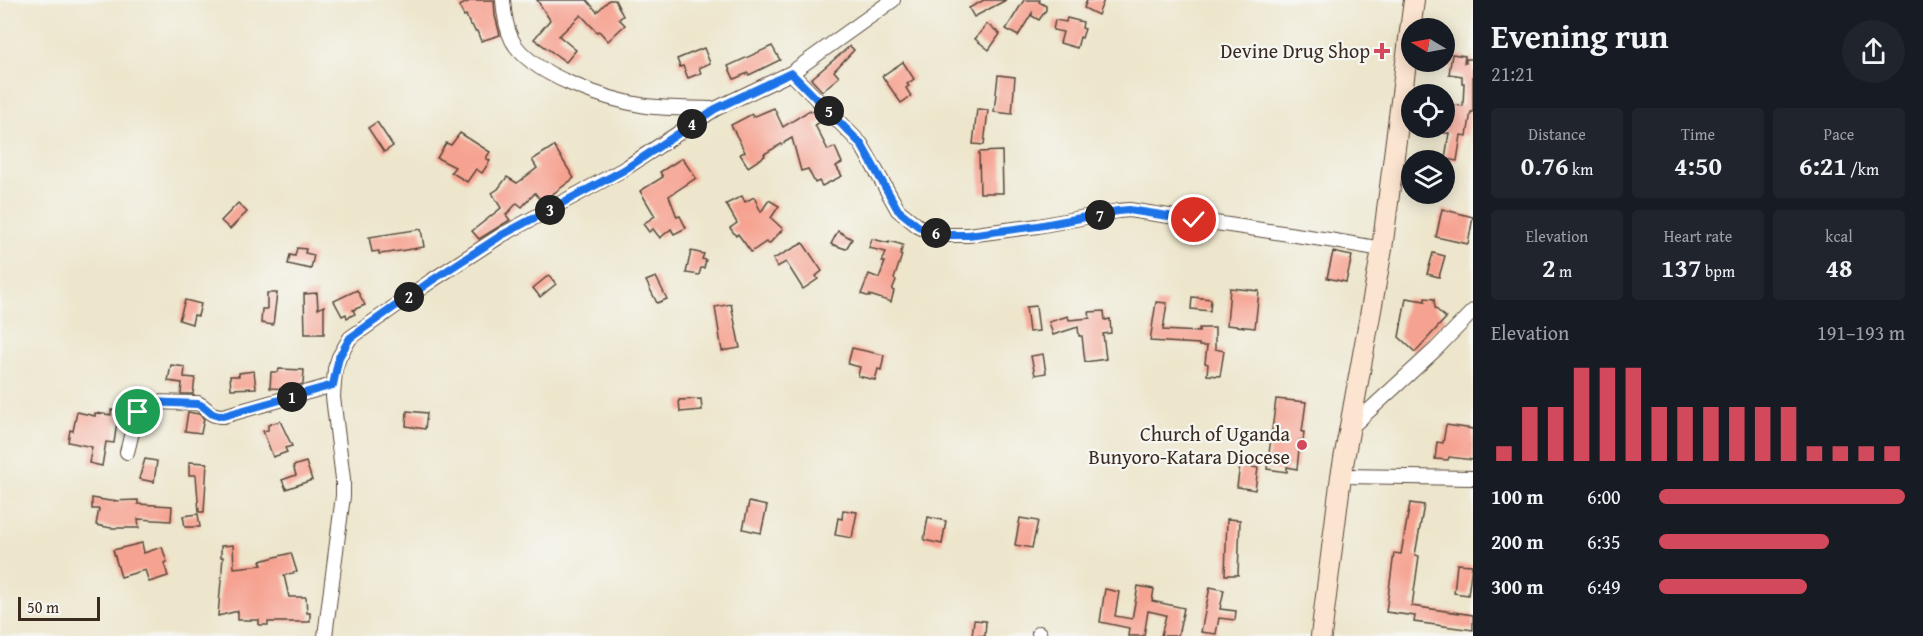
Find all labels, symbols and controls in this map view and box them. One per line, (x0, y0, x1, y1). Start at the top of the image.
text: Evening run (1491, 12, 1668, 60)
north arrow (1401, 18, 1455, 72)
map controls (1401, 18, 1455, 204)
button: share (1842, 20, 1905, 83)
place label: Devine Drug Shop (1220, 36, 1370, 65)
marker: Devine Drug Shop (1375, 44, 1389, 58)
text: 21:21 (1491, 59, 1534, 88)
button: locate (1401, 84, 1455, 138)
pin: 5 (814, 96, 844, 126)
text: 5 (825, 99, 833, 123)
pin: 4 (677, 109, 707, 139)
text: 4 (688, 112, 696, 136)
text: Distance (1528, 122, 1586, 146)
text: Time (1681, 122, 1715, 146)
text: Pace (1824, 122, 1854, 146)
text: 0.76 (1521, 146, 1569, 185)
text: 4:50 (1674, 146, 1722, 185)
text: 6:21 (1799, 146, 1847, 185)
button: layers (1401, 150, 1455, 204)
text: km (1569, 157, 1593, 181)
text: /km (1847, 157, 1879, 181)
pin (1168, 194, 1219, 245)
pin: 3 (535, 195, 565, 225)
text: 3 (546, 198, 554, 222)
pin: 7 (1085, 200, 1115, 230)
text: 7 (1096, 203, 1104, 227)
icon: check (1177, 203, 1210, 236)
pin: 6 (921, 218, 951, 248)
text: 6 (932, 221, 940, 245)
text: Elevation (1526, 224, 1588, 248)
text: Heart rate (1664, 224, 1732, 248)
text: kcal (1825, 224, 1853, 248)
text: 2 (1542, 248, 1555, 287)
text: 137 (1661, 248, 1701, 287)
text: 48 (1826, 248, 1852, 287)
text: m (1555, 259, 1572, 283)
text: bpm (1701, 259, 1735, 283)
pin: 2 (394, 282, 424, 312)
text: 2 (405, 285, 413, 309)
text: Elevation (1491, 318, 1569, 347)
text: 191–193 m (1817, 318, 1905, 347)
pin: 1 (277, 382, 307, 412)
text: 1 (288, 385, 296, 409)
pin (112, 386, 163, 437)
icon: arrive (121, 395, 154, 428)
place label: Church of Uganda Bunyoro-Katara Diocese (1089, 419, 1291, 471)
marker: Church of Uganda Bunyoro-Katara Diocese (1295, 438, 1309, 452)
text: 100 m (1491, 482, 1544, 511)
text: 6:00 (1587, 482, 1621, 511)
text: 200 m (1491, 527, 1544, 556)
text: 6:35 (1587, 527, 1621, 556)
text: 300 m (1491, 572, 1544, 601)
text: 6:49 (1587, 572, 1621, 601)
scale bar (18, 594, 100, 622)
text: 50 m (27, 595, 59, 619)

